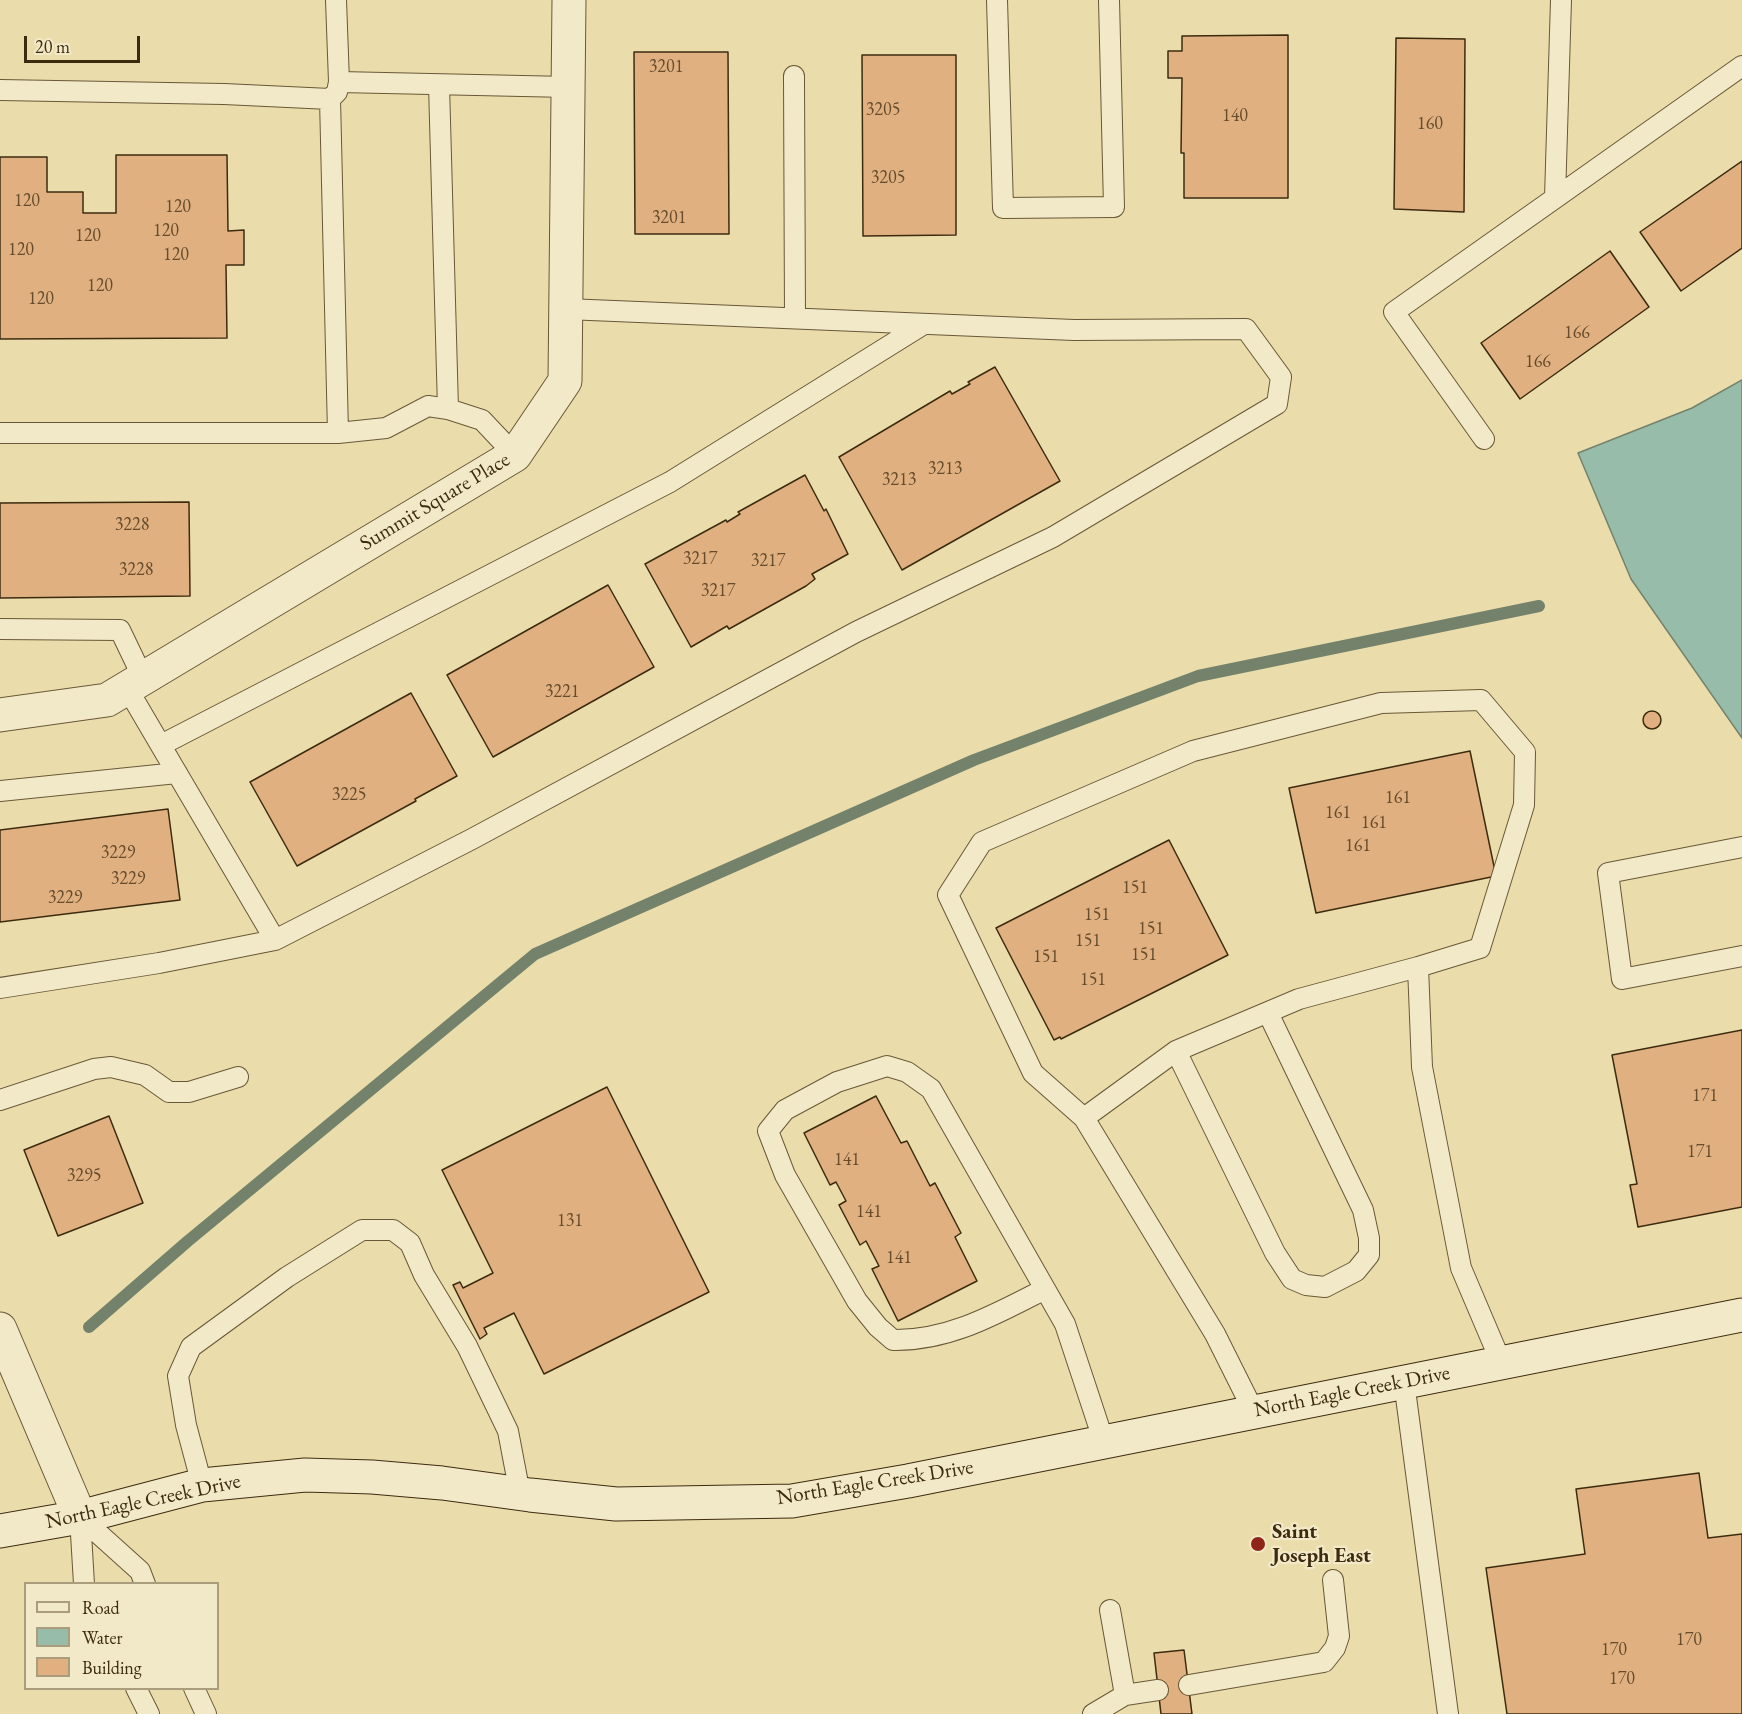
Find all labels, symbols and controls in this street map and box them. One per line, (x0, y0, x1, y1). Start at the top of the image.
scale bar (27, 24, 142, 62)
text: 20 m (35, 35, 70, 58)
house number: 3201 (649, 56, 683, 78)
house number: 3205 (866, 99, 900, 121)
house number: 140 (1222, 105, 1248, 127)
house number: 160 (1417, 113, 1443, 135)
house number: 3205 (871, 167, 905, 189)
house number: 120 (14, 190, 40, 212)
house number: 120 (165, 196, 191, 218)
house number: 3201 (652, 207, 686, 229)
house number: 120 (153, 220, 179, 242)
house number: 120 (75, 225, 101, 247)
house number: 120 (8, 239, 34, 261)
house number: 120 (163, 244, 189, 266)
house number: 120 (87, 275, 113, 297)
house number: 120 (28, 288, 54, 310)
house number: 166 (1564, 322, 1590, 344)
house number: 166 (1525, 351, 1551, 373)
street label: Summit Square Place (356, 447, 514, 557)
house number: 3213 (928, 458, 962, 480)
house number: 3213 (882, 469, 916, 491)
house number: 3228 (115, 514, 149, 536)
house number: 3217 (683, 548, 717, 570)
house number: 3217 (751, 550, 785, 572)
house number: 3228 (119, 559, 153, 581)
house number: 3217 (701, 580, 735, 602)
house number: 3221 (545, 681, 579, 703)
house number: 3225 (332, 784, 366, 806)
house number: 161 (1385, 787, 1411, 809)
house number: 161 (1325, 802, 1351, 824)
house number: 161 (1361, 812, 1387, 834)
house number: 161 (1345, 835, 1371, 857)
house number: 3229 (101, 842, 135, 864)
house number: 3229 (111, 868, 145, 890)
house number: 151 (1122, 877, 1148, 899)
house number: 3229 (48, 887, 82, 909)
house number: 151 (1084, 904, 1110, 926)
house number: 151 (1138, 918, 1164, 940)
house number: 151 (1075, 930, 1101, 952)
house number: 151 (1131, 944, 1157, 966)
house number: 151 (1033, 946, 1059, 968)
house number: 151 (1080, 969, 1106, 991)
house number: 171 (1692, 1085, 1718, 1107)
house number: 171 (1687, 1141, 1713, 1163)
house number: 141 (834, 1149, 860, 1171)
house number: 3295 (67, 1165, 101, 1187)
house number: 141 (856, 1201, 882, 1223)
house number: 131 (557, 1210, 583, 1232)
house number: 141 (886, 1247, 912, 1269)
street label: North Eagle Creek Drive (1252, 1361, 1452, 1423)
street label: North Eagle Creek Drive (775, 1455, 975, 1511)
street label: North Eagle Creek Drive (43, 1469, 243, 1535)
place label: Saint Joseph East (1272, 1519, 1371, 1569)
marker: Saint Joseph East (1249, 1535, 1267, 1553)
legend (24, 1582, 219, 1690)
text: Road (82, 1596, 120, 1619)
text: Water (82, 1626, 123, 1649)
house number: 170 (1676, 1629, 1702, 1651)
house number: 170 (1601, 1639, 1627, 1661)
text: Building (82, 1656, 142, 1679)
house number: 170 (1609, 1668, 1635, 1690)

